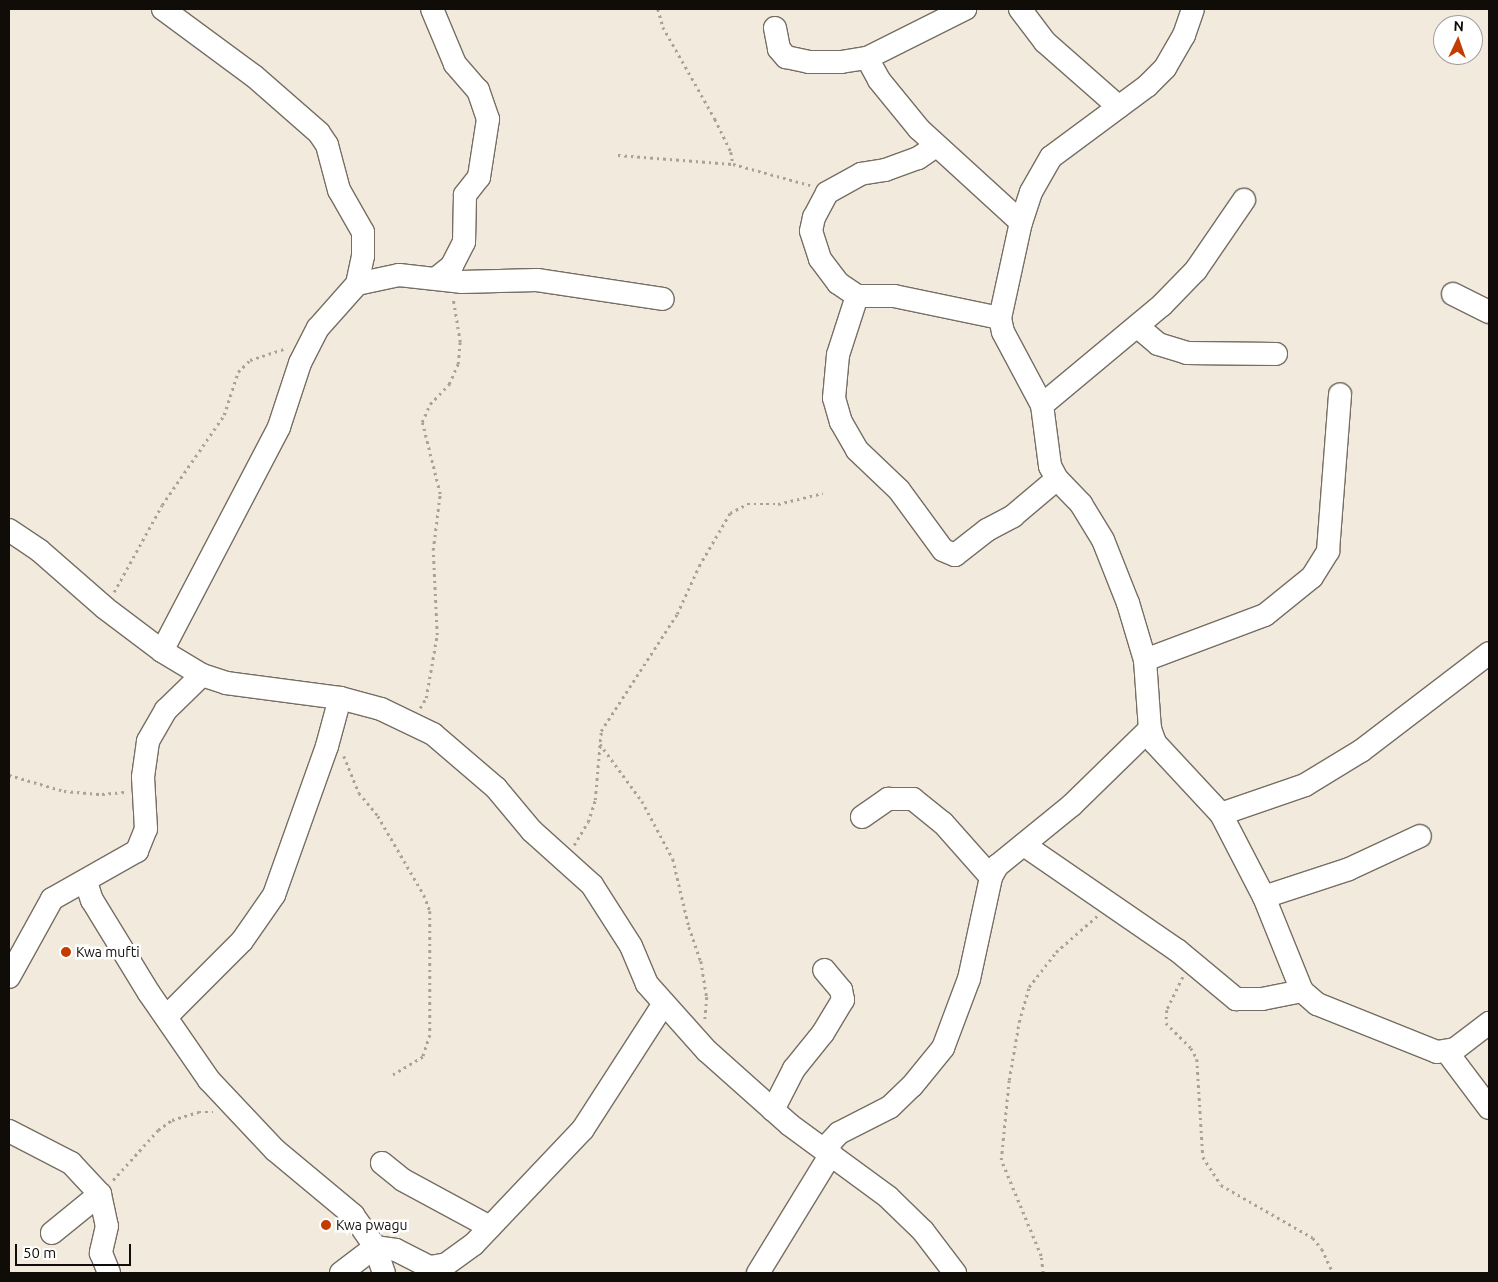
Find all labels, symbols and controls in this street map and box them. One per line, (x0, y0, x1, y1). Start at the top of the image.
north arrow (1433, 15, 1483, 65)
text: N (1453, 18, 1464, 34)
place label: Kwa mufti (76, 944, 140, 960)
marker: Kwa mufti (60, 946, 72, 958)
place label: Kwa pwagu (336, 1217, 408, 1233)
marker: Kwa pwagu (320, 1219, 332, 1231)
scale bar (18, 1234, 134, 1266)
text: 50 m (23, 1244, 56, 1261)

